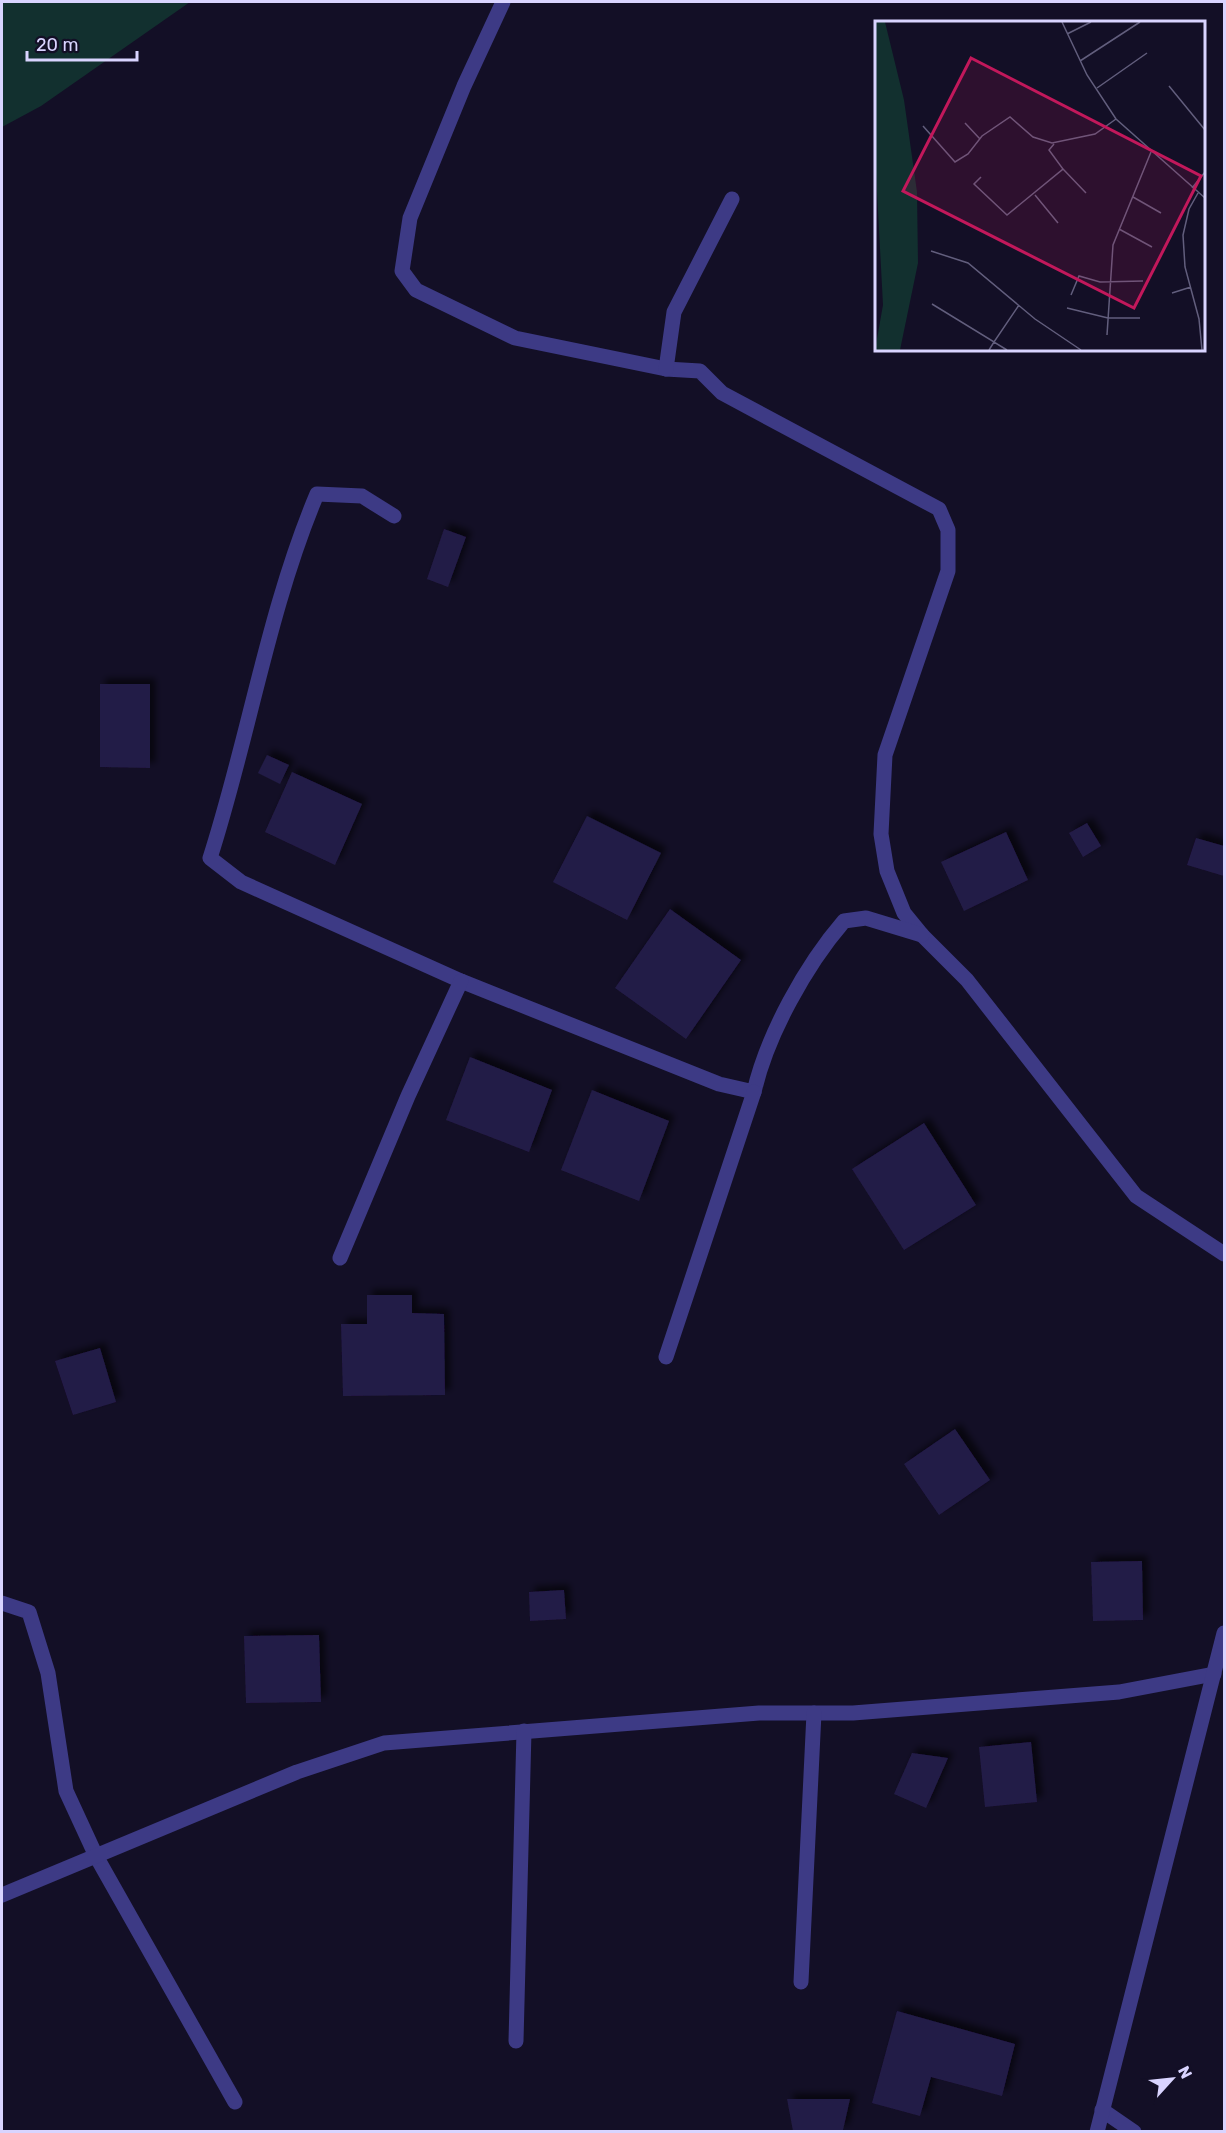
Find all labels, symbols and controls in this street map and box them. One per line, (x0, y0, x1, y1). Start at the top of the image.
inset map (875, 21, 1205, 351)
scale bar (27, 24, 136, 62)
text: 20 m (36, 34, 78, 56)
north arrow (1142, 2049, 1202, 2109)
text: N (1174, 2063, 1196, 2082)

